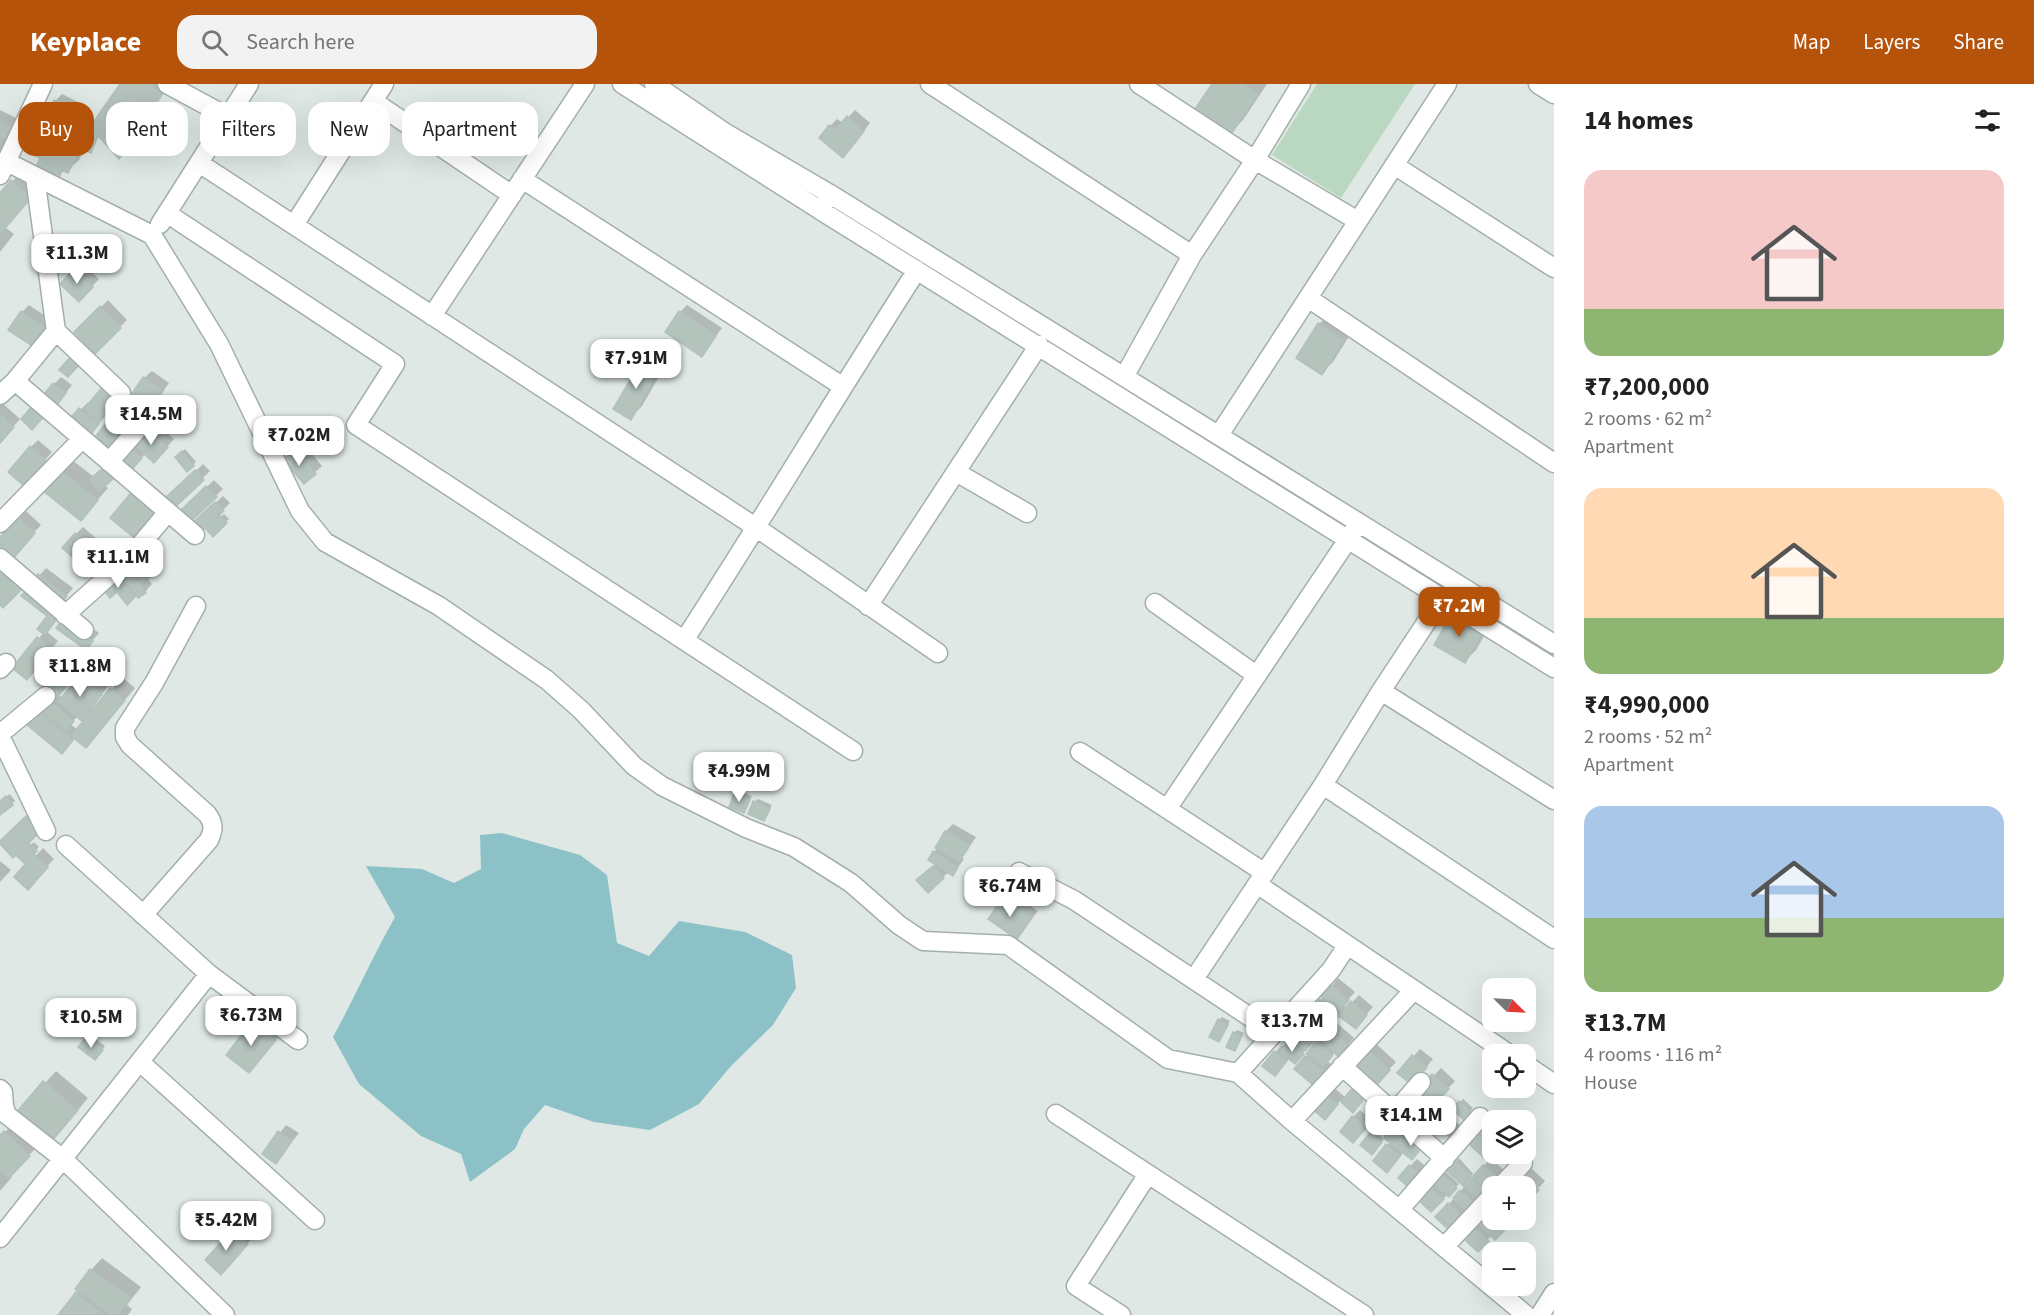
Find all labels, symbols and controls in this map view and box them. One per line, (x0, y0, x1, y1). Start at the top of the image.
search box (177, 15, 597, 69)
text: Keyplace (30, 22, 141, 62)
icon: search (198, 26, 231, 59)
text: Search here (246, 26, 355, 58)
text: Map (1793, 27, 1830, 57)
text: Layers (1863, 27, 1920, 57)
text: Share (1953, 27, 2004, 57)
chip: Buy (18, 102, 94, 156)
chip: Rent (106, 102, 188, 156)
chip: Filters (200, 102, 296, 156)
chip: New (308, 102, 390, 156)
chip: Apartment (402, 102, 538, 156)
text: 14 homes (1584, 102, 1693, 139)
icon: filters (1971, 104, 2004, 137)
icon: home (1740, 209, 1848, 317)
pin: ₹11.3M (28, 234, 126, 285)
text: ₹11.3M (45, 239, 109, 267)
pin: ₹7.91M (587, 339, 685, 390)
text: ₹7.91M (604, 344, 668, 372)
text: ₹7,200,000 (1584, 368, 1709, 405)
pin: ₹14.5M (102, 395, 200, 446)
text: ₹14.5M (119, 400, 183, 428)
text: 2 rooms · 62 m² (1584, 405, 1712, 433)
pin: ₹7.02M (250, 416, 348, 467)
text: ₹7.02M (267, 421, 331, 449)
text: Apartment (1584, 433, 1674, 461)
icon: home (1740, 527, 1848, 635)
pin: ₹11.1M (69, 538, 167, 589)
text: ₹11.1M (86, 543, 150, 571)
pin: ₹7.2M (1417, 587, 1501, 638)
text: ₹7.2M (1433, 592, 1485, 620)
pin: ₹11.8M (31, 647, 129, 698)
text: ₹11.8M (48, 652, 112, 680)
text: ₹4,990,000 (1584, 686, 1709, 723)
text: 2 rooms · 52 m² (1584, 723, 1712, 751)
text: Apartment (1584, 751, 1674, 779)
pin: ₹4.99M (690, 752, 788, 803)
text: ₹4.99M (707, 757, 771, 785)
icon: home (1740, 845, 1848, 953)
pin: ₹6.74M (961, 867, 1059, 918)
text: ₹6.74M (978, 872, 1042, 900)
north arrow (1482, 978, 1536, 1032)
map controls (1482, 978, 1536, 1296)
pin: ₹6.73M (202, 996, 300, 1047)
pin: ₹10.5M (42, 998, 140, 1049)
text: ₹6.73M (219, 1001, 283, 1029)
pin: ₹13.7M (1243, 1002, 1341, 1053)
text: ₹10.5M (59, 1003, 123, 1031)
text: ₹13.7M (1584, 1004, 1667, 1041)
text: ₹13.7M (1260, 1007, 1324, 1035)
text: 4 rooms · 116 m² (1584, 1041, 1722, 1069)
button: locate (1482, 1044, 1536, 1098)
text: House (1584, 1069, 1637, 1097)
pin: ₹14.1M (1362, 1096, 1460, 1147)
text: ₹14.1M (1379, 1101, 1443, 1129)
button: layers (1482, 1110, 1536, 1164)
button: + (1482, 1176, 1536, 1230)
pin: ₹5.42M (177, 1201, 275, 1252)
text: ₹5.42M (194, 1206, 258, 1234)
button: − (1482, 1242, 1536, 1296)

